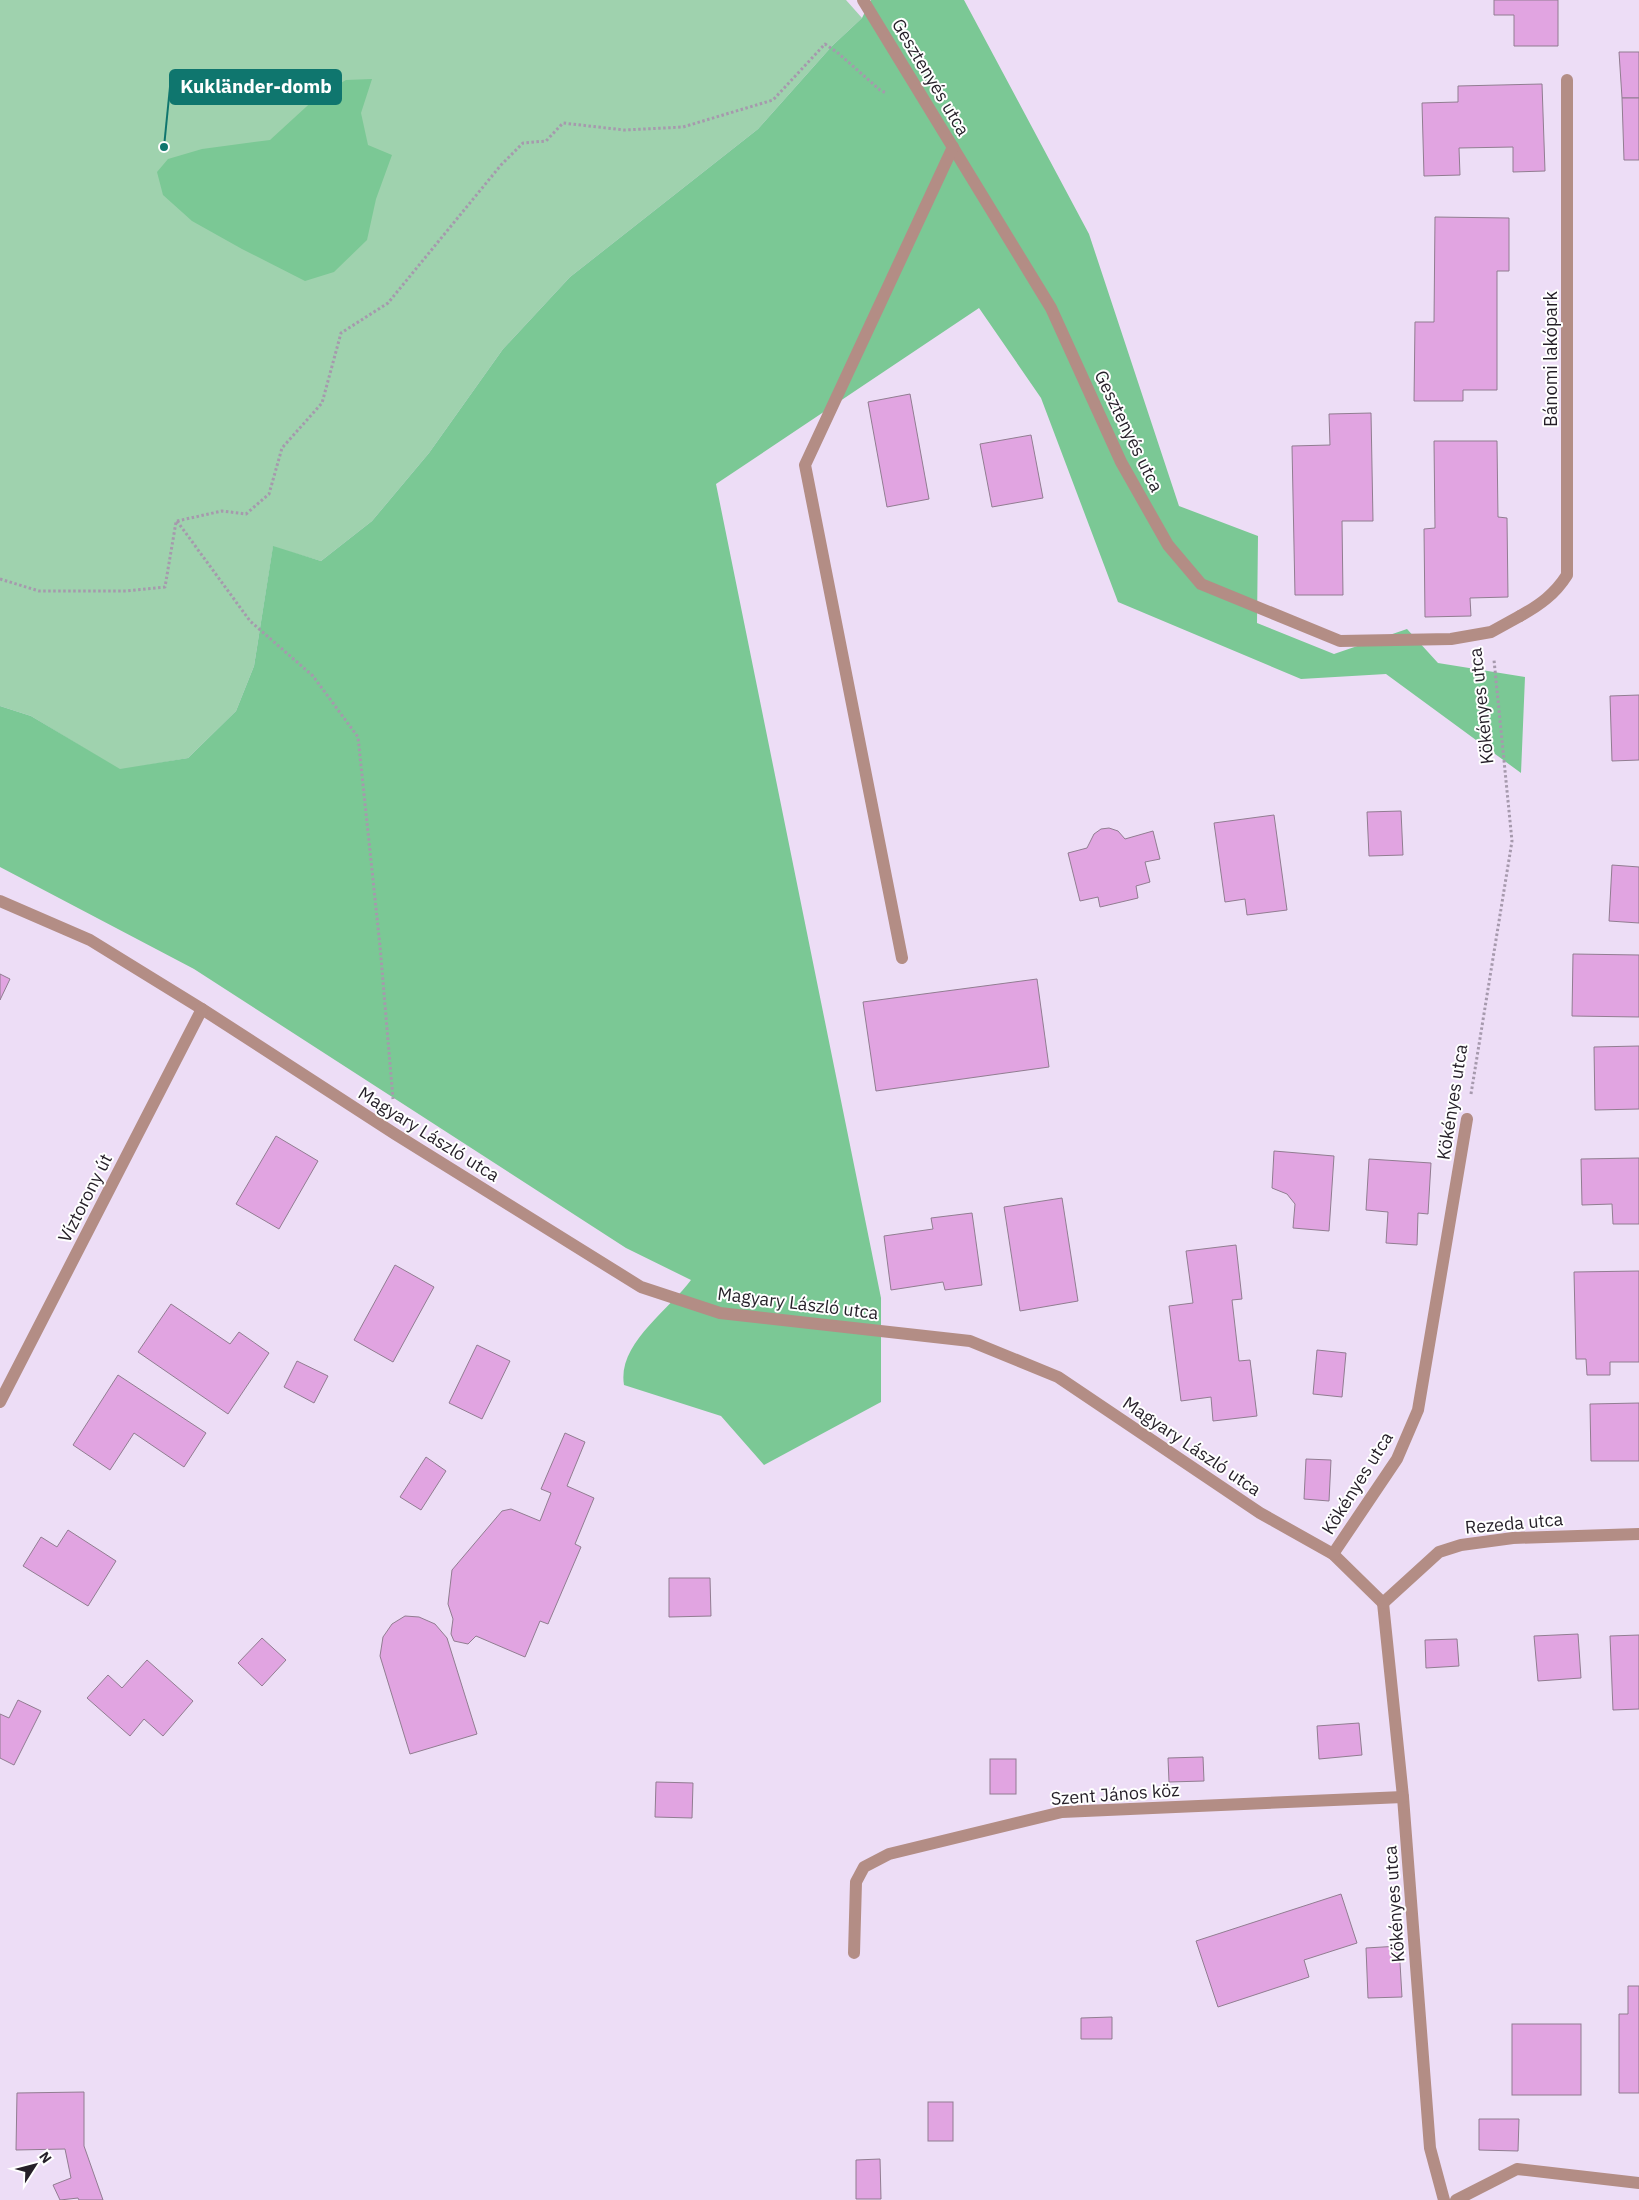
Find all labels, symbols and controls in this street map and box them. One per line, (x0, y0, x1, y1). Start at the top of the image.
street label: Gesztenyés utca (887, 14, 975, 140)
callout: Kukländer-domb (170, 70, 341, 104)
text: Kukländer-domb (180, 74, 332, 98)
street label: Bánomi lakópark (1539, 290, 1562, 427)
street label: Gesztenyés utca (1090, 366, 1169, 496)
street label: Kökényes utca (1463, 646, 1499, 765)
street label: Kökényes utca (1431, 1042, 1473, 1162)
street label: Magyary László utca (354, 1081, 504, 1187)
street label: Víztorony út (53, 1150, 117, 1246)
street label: Magyary László utca (716, 1282, 880, 1324)
street label: Magyary László utca (1118, 1391, 1266, 1501)
street label: Kökényes utca (1316, 1427, 1398, 1539)
street label: Rezeda utca (1464, 1507, 1564, 1539)
street label: Szent János köz (1050, 1778, 1180, 1810)
street label: Kökényes utca (1378, 1844, 1410, 1963)
north arrow (10, 2140, 60, 2190)
text: N (35, 2148, 56, 2167)

